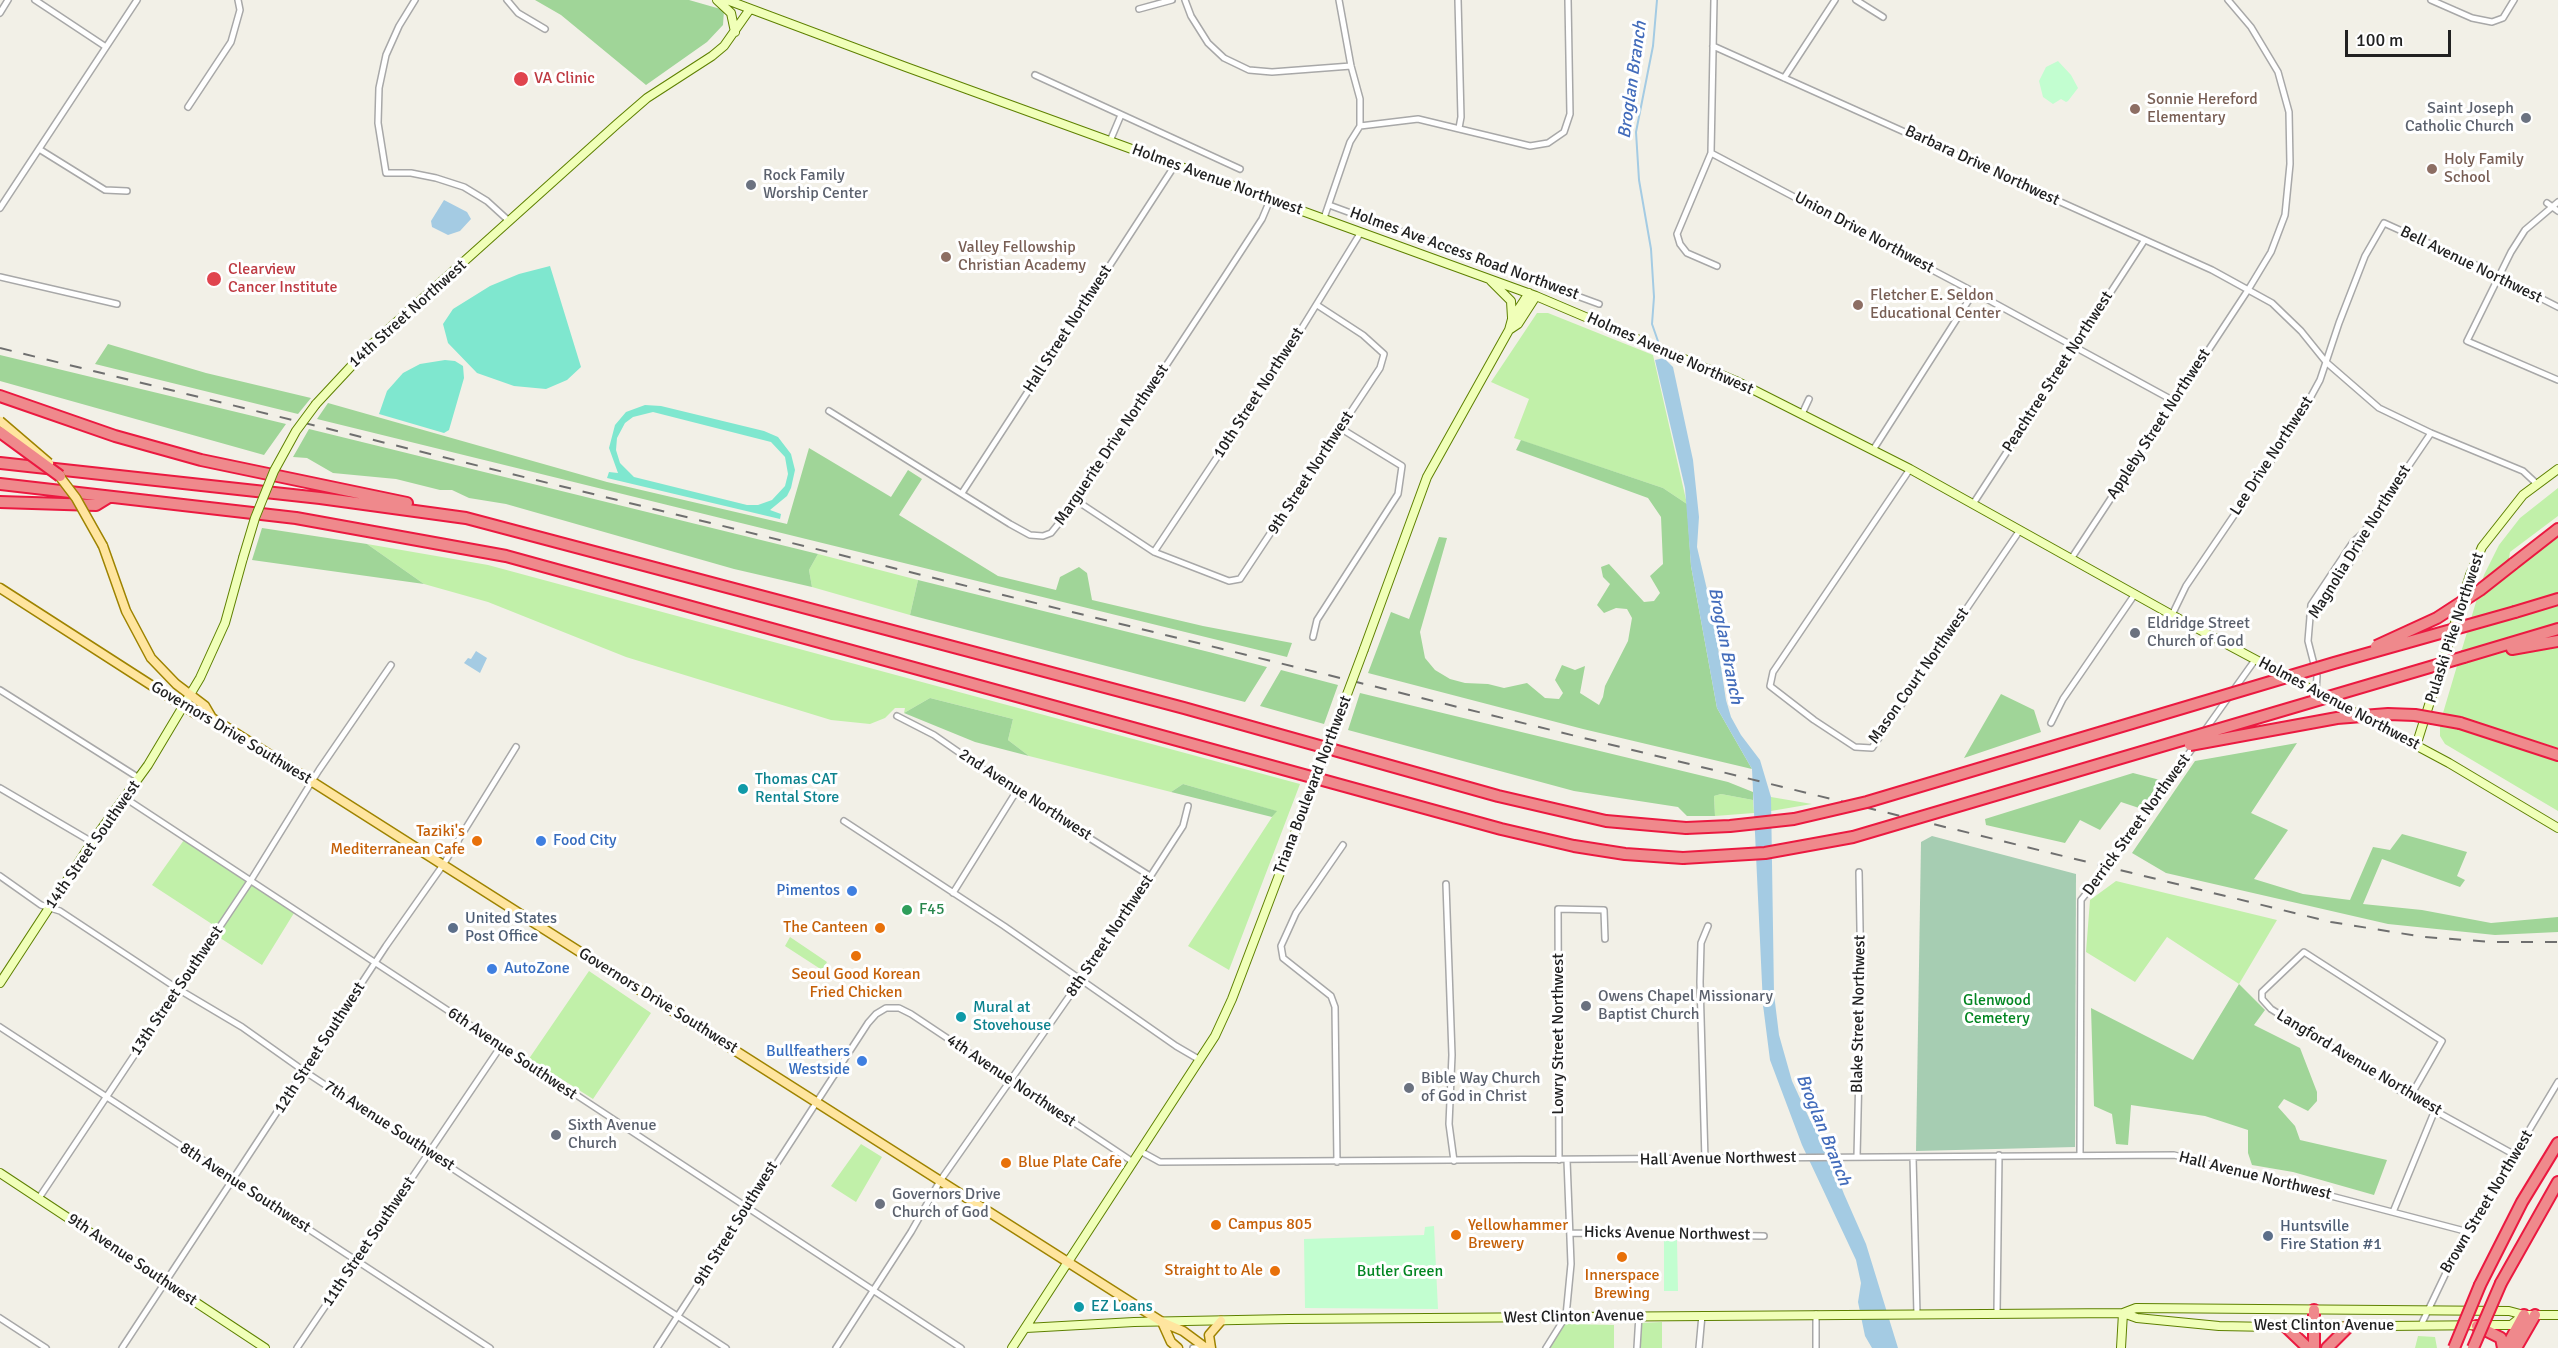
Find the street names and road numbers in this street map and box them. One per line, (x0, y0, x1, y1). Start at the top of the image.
street label: Barbara Drive Northwest (1902, 122, 2062, 210)
street label: Holmes Avenue Northwest (1129, 140, 1305, 220)
street label: Union Drive Northwest (1791, 188, 1937, 278)
street label: Holmes Ave Access Road Northwest (1347, 204, 1581, 304)
street label: Bell Avenue Northwest (2397, 222, 2545, 308)
street label: 14th Street Northwest (345, 256, 471, 372)
street label: Hall Street Northwest (1020, 262, 1116, 396)
street label: Peachtree Street Northwest (1999, 288, 2117, 456)
street label: Holmes Avenue Northwest (1584, 309, 1756, 399)
street label: 10th Street Northwest (1210, 324, 1308, 462)
street label: Appleby Street Northwest (2103, 345, 2215, 503)
street label: Marguerite Drive Northwest (1051, 361, 1173, 529)
street label: Lee Drive Northwest (2226, 393, 2318, 519)
street label: 9th Street Northwest (1264, 408, 1358, 538)
street label: Magnolia Drive Northwest (2305, 462, 2415, 622)
street label: Pulaski Pike Northwest (2422, 550, 2488, 706)
street label: Mason Court Northwest (1865, 604, 1973, 748)
street label: Holmes Avenue Northwest (2255, 653, 2423, 755)
street label: Governors Drive Southwest (147, 677, 315, 789)
street label: Triana Boulevard Northwest (1270, 693, 1356, 877)
street label: 2nd Avenue Northwest (955, 745, 1095, 845)
street label: Derrick Street Northwest (2079, 750, 2195, 900)
street label: 14th Street Southwest (41, 777, 145, 913)
street label: 8th Street Northwest (1062, 871, 1158, 1001)
street label: 13th Street Southwest (126, 922, 228, 1060)
street label: Blake Street Northwest (1848, 935, 1870, 1093)
street label: Governors Drive Southwest (575, 944, 741, 1058)
street label: Lowry Street Northwest (1549, 953, 1569, 1115)
street label: 12th Street Southwest (270, 979, 370, 1117)
street label: 6th Avenue Southwest (444, 1004, 580, 1104)
street label: Langford Avenue Northwest (2273, 1006, 2445, 1120)
street label: 4th Avenue Northwest (943, 1031, 1079, 1131)
street label: 7th Avenue Southwest (320, 1077, 458, 1175)
street label: Brown Street Northwest (2437, 1127, 2537, 1277)
street label: 8th Avenue Southwest (176, 1139, 314, 1237)
street label: Hall Avenue Northwest (1640, 1148, 1796, 1170)
street label: Hall Avenue Northwest (2177, 1148, 2333, 1204)
street label: 9th Street Southwest (690, 1158, 782, 1290)
street label: 11th Street Southwest (318, 1173, 420, 1311)
street label: 9th Avenue Southwest (64, 1210, 200, 1310)
street label: Hicks Avenue Northwest (1584, 1223, 1750, 1245)
street label: West Clinton Avenue (1504, 1306, 1644, 1328)
street label: West Clinton Avenue (2254, 1316, 2394, 1336)

